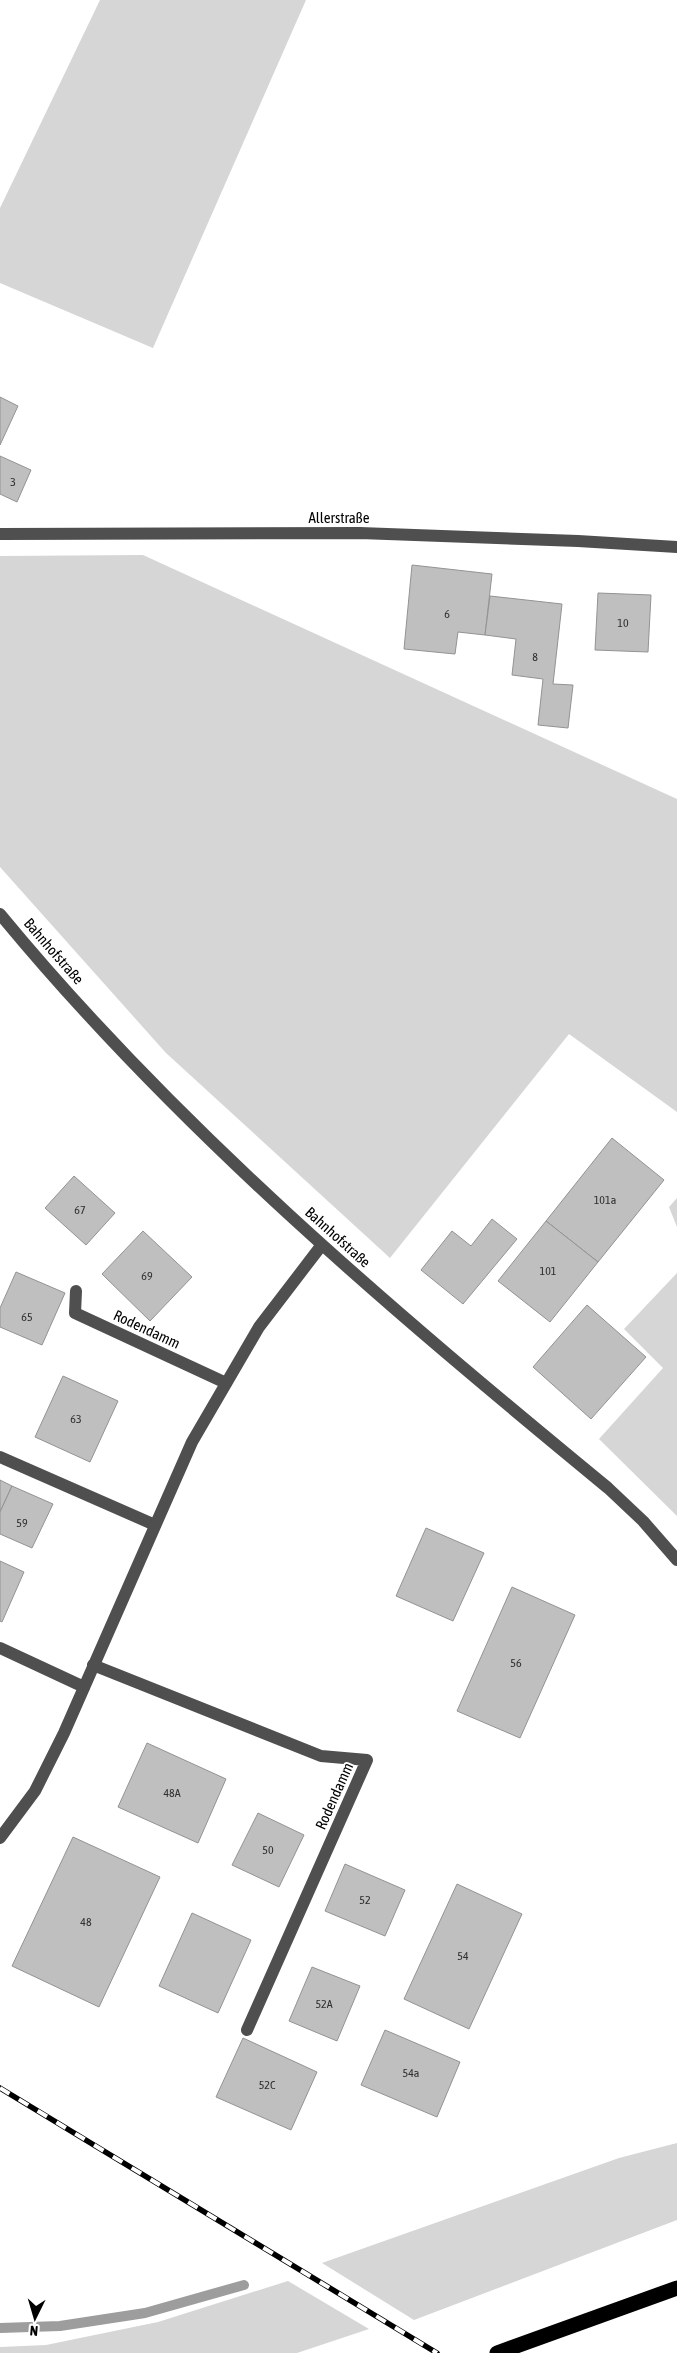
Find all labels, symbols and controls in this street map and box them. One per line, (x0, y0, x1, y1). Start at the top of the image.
house number: 3 (10, 475, 16, 489)
street label: Allerstraße (309, 509, 370, 526)
house number: 6 (444, 607, 450, 621)
house number: 10 (617, 616, 629, 630)
house number: 8 (532, 650, 538, 664)
street label: Bahnhofstraße (21, 915, 87, 988)
house number: 101a (594, 1193, 616, 1207)
house number: 67 (74, 1203, 86, 1217)
street label: Bahnhofstraße (302, 1203, 374, 1271)
house number: 101 (540, 1264, 557, 1278)
house number: 69 (141, 1269, 153, 1283)
street label: Rodendamm (111, 1306, 183, 1352)
house number: 65 (21, 1310, 33, 1324)
house number: 63 (70, 1412, 82, 1426)
house number: 59 (16, 1516, 28, 1530)
house number: 56 (510, 1656, 522, 1670)
street label: Rodendamm (312, 1760, 356, 1832)
house number: 48A (163, 1786, 181, 1800)
house number: 50 (262, 1843, 274, 1857)
house number: 52 (359, 1893, 371, 1907)
house number: 48 (80, 1915, 92, 1929)
house number: 54 (457, 1949, 469, 1963)
house number: 52A (315, 1997, 333, 2011)
house number: 54a (403, 2066, 419, 2080)
house number: 52C (259, 2078, 276, 2092)
north arrow (10, 2293, 60, 2343)
text: N (29, 2323, 39, 2339)

